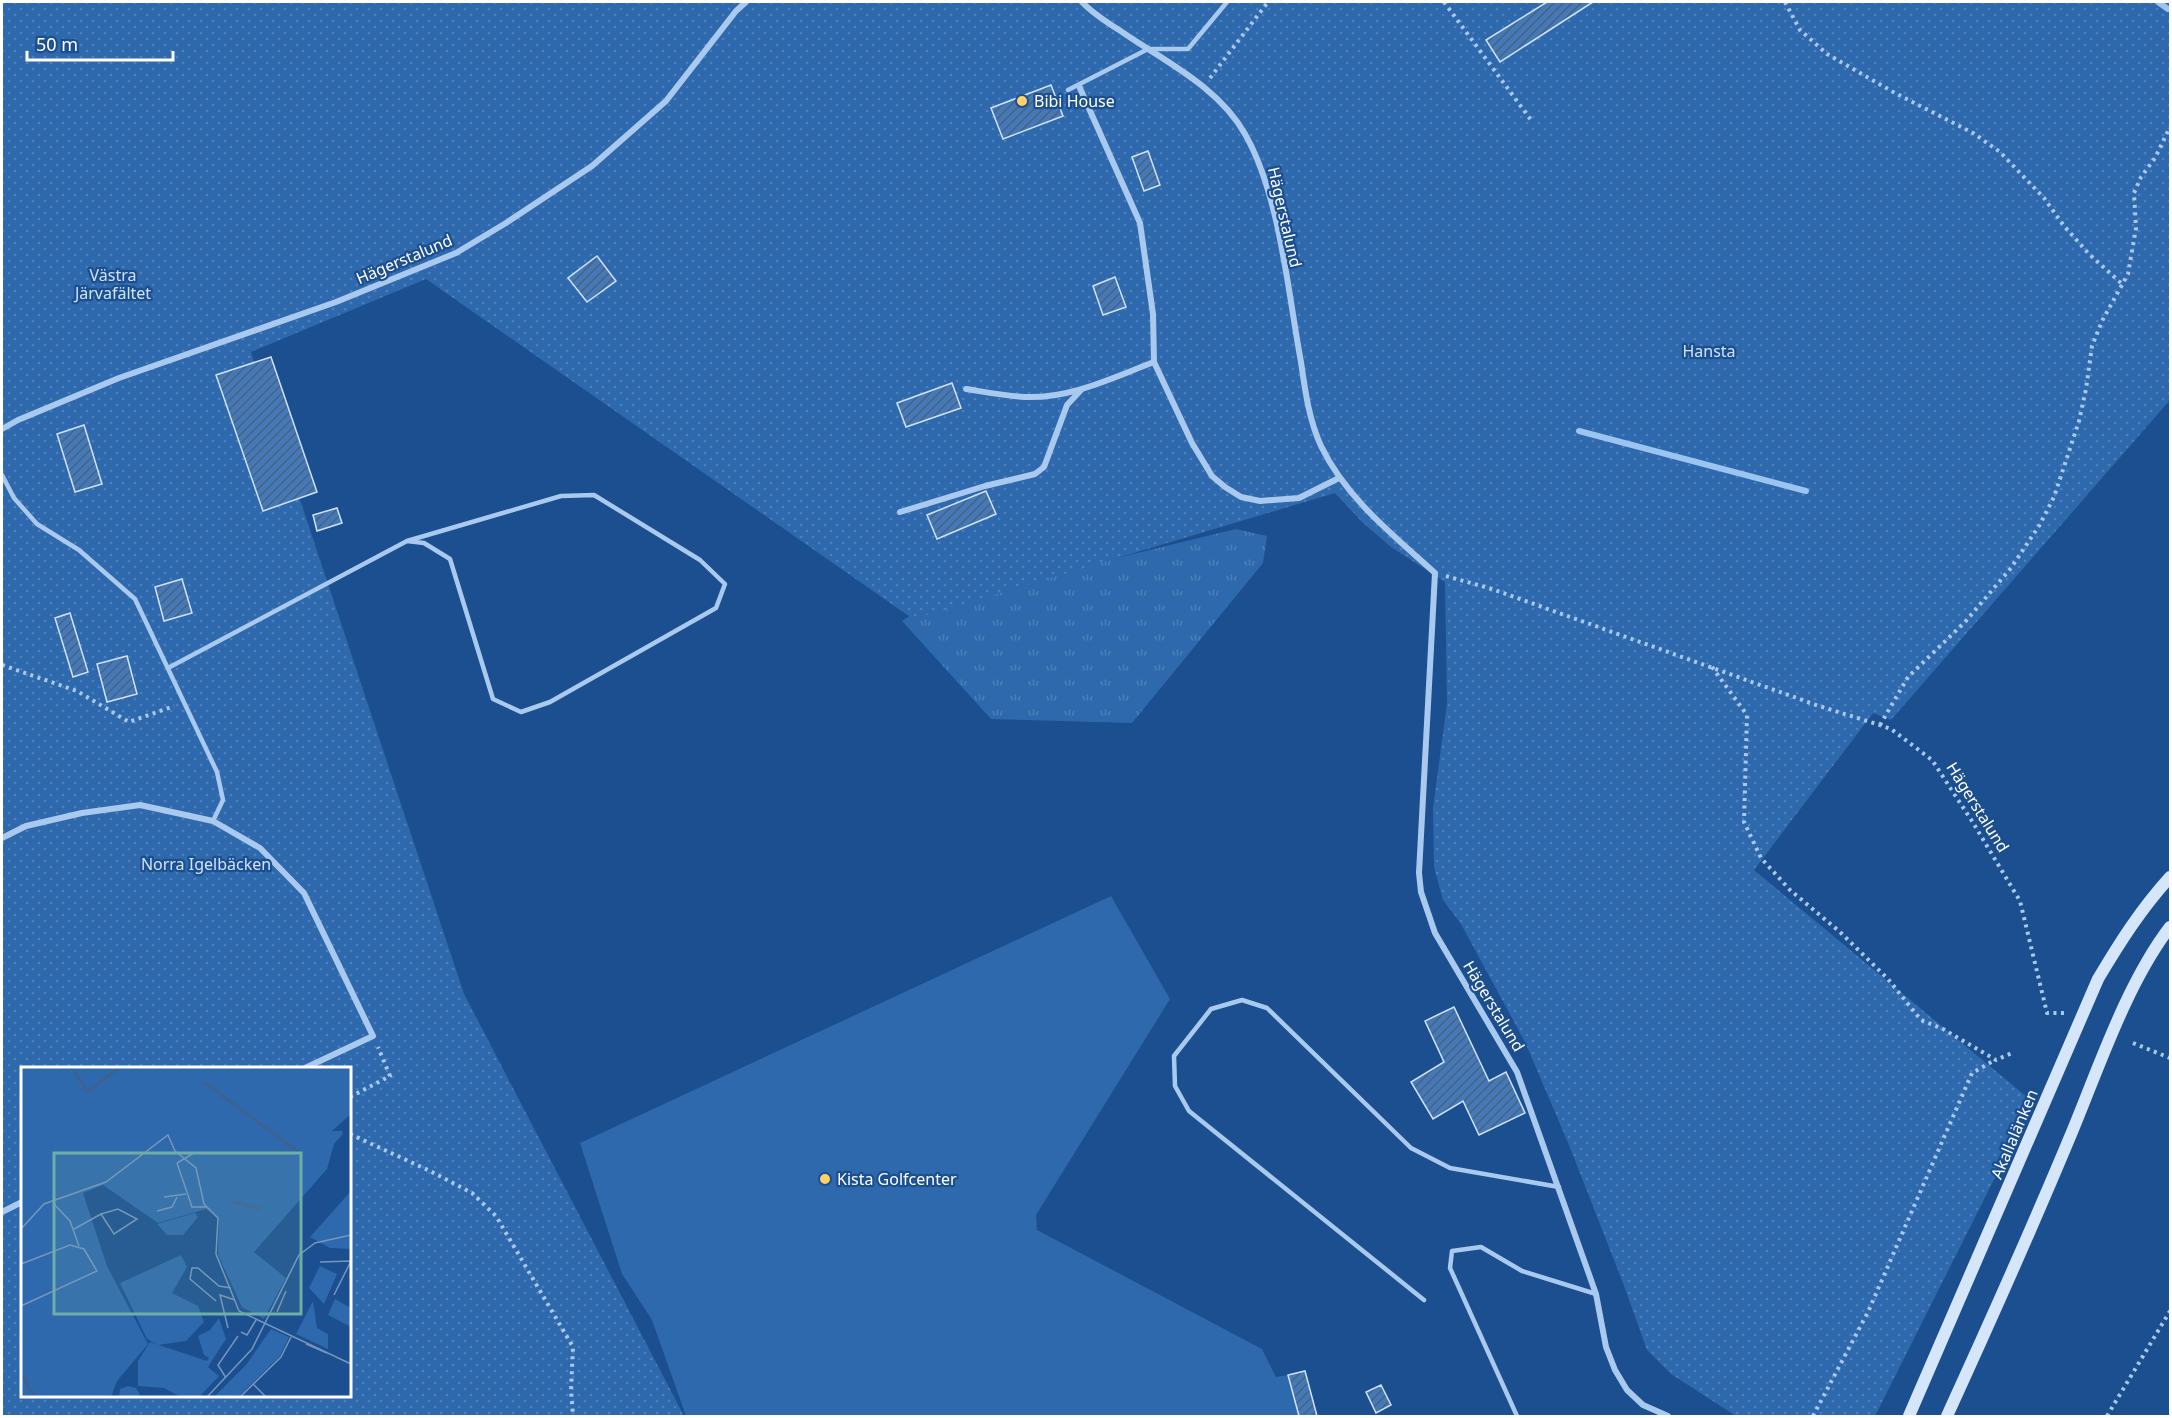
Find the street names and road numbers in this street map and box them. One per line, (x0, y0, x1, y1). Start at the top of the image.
street label: Hägerstalund (1263, 165, 1307, 269)
street label: Hägerstalund (353, 229, 455, 289)
street label: Hägerstalund (1942, 758, 2014, 856)
street label: Hägerstalund (1458, 956, 1530, 1056)
street label: Akallalänken (1985, 1086, 2043, 1182)

